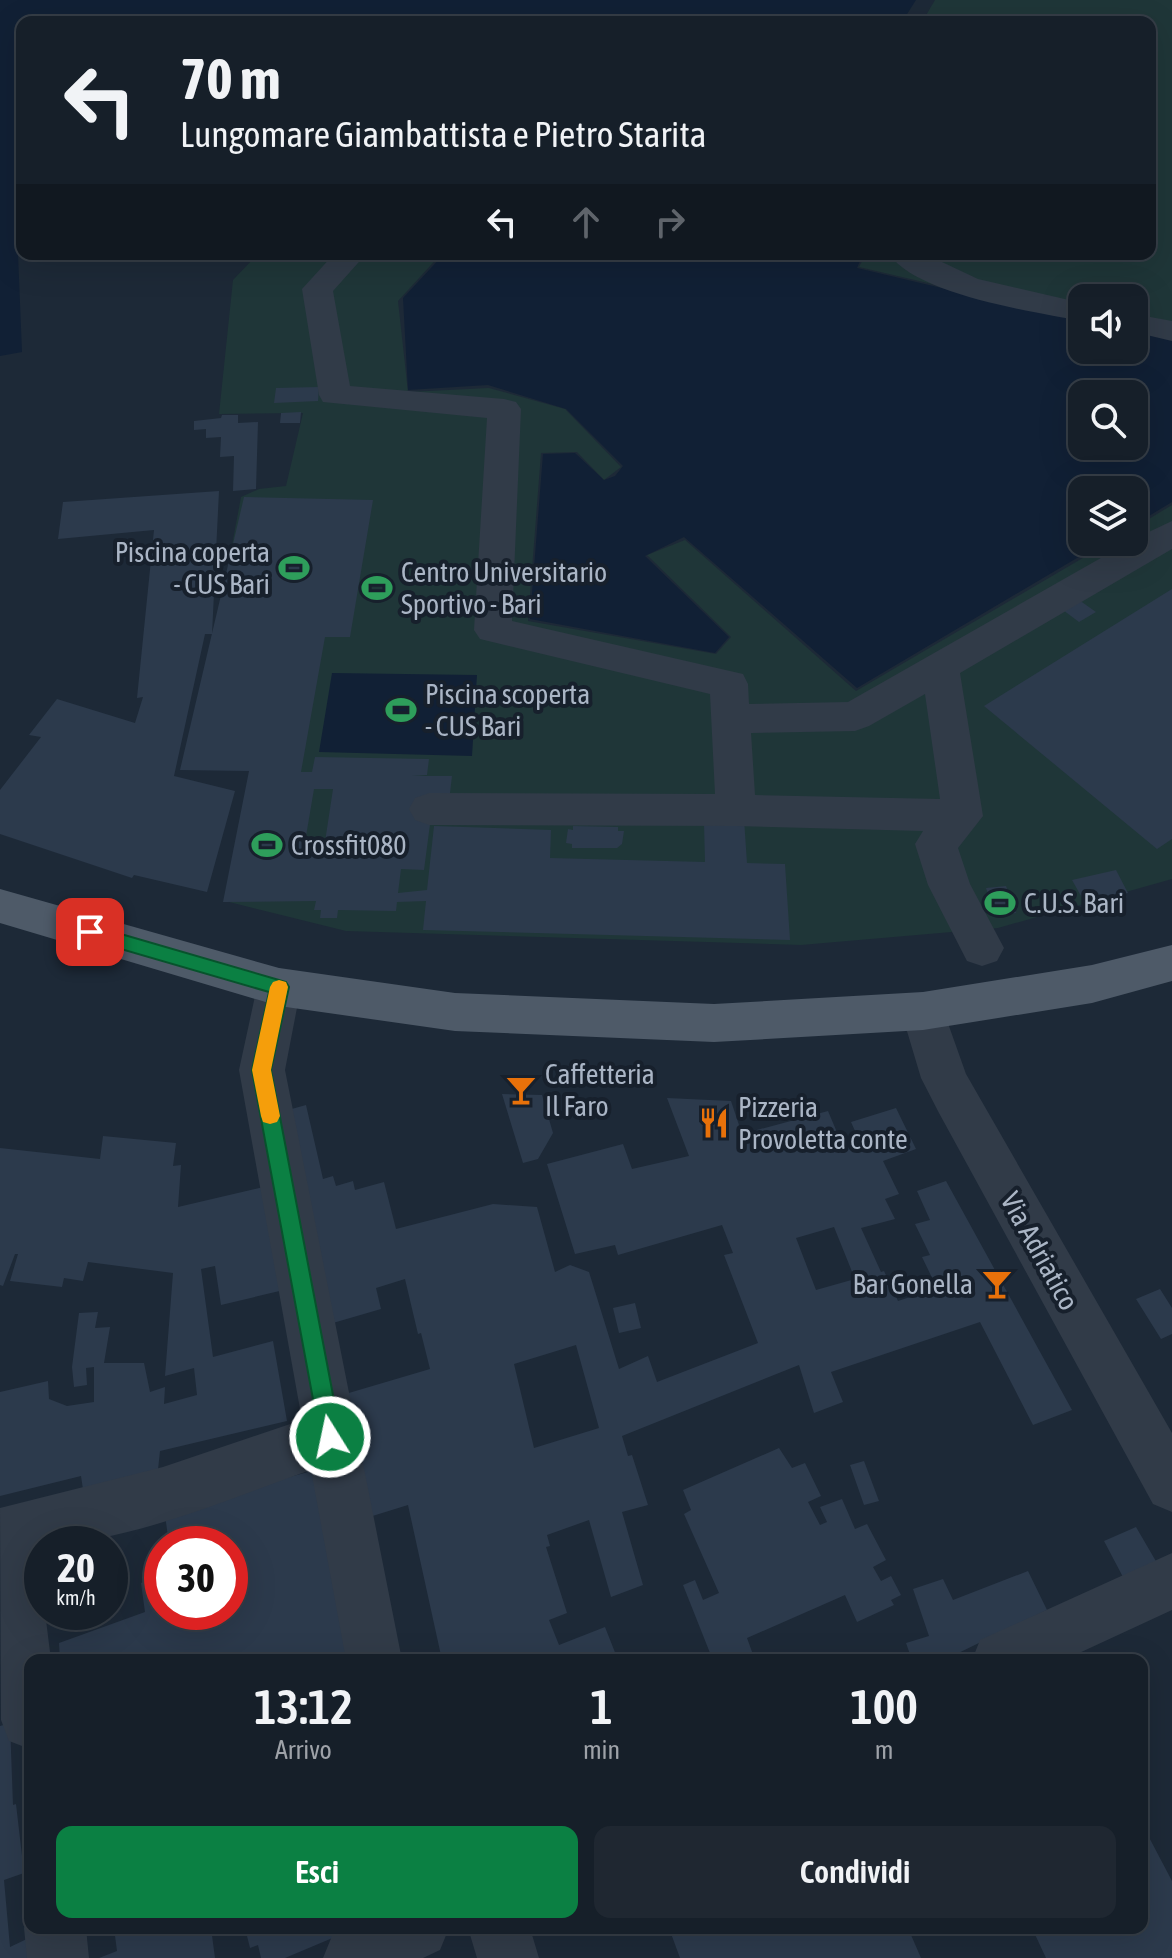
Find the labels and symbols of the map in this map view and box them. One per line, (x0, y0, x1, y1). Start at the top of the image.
place label: Piscina coperta - CUS Bari (115, 536, 270, 600)
sports icon: Piscina coperta - CUS Bari (277, 551, 311, 585)
place label: Centro Universitario Sportivo - Bari (401, 556, 607, 620)
sports icon: Centro Universitario Sportivo - Bari (360, 571, 394, 605)
place label: Piscina scoperta - CUS Bari (425, 678, 590, 742)
sports icon: Piscina scoperta - CUS Bari (384, 693, 418, 727)
sports icon: Crossfit080 (250, 828, 284, 862)
place label: Crossfit080 (291, 829, 407, 861)
sports icon: C.U.S. Bari (983, 886, 1017, 920)
place label: C.U.S. Bari (1024, 887, 1124, 919)
pin (56, 898, 124, 966)
place label: Caffetteria Il Faro (545, 1058, 655, 1122)
bar icon: Caffetteria Il Faro (504, 1073, 538, 1107)
place label: Pizzeria Provoletta conte (738, 1091, 908, 1155)
restaurant icon: Pizzeria Provoletta conte (697, 1106, 731, 1140)
street label: Via Adriatico (995, 1186, 1085, 1316)
bar icon: Bar Gonella (980, 1267, 1014, 1301)
place label: Bar Gonella (852, 1268, 973, 1300)
position arrow (288, 1395, 372, 1479)
speed limit sign: 30 (144, 1526, 248, 1630)

